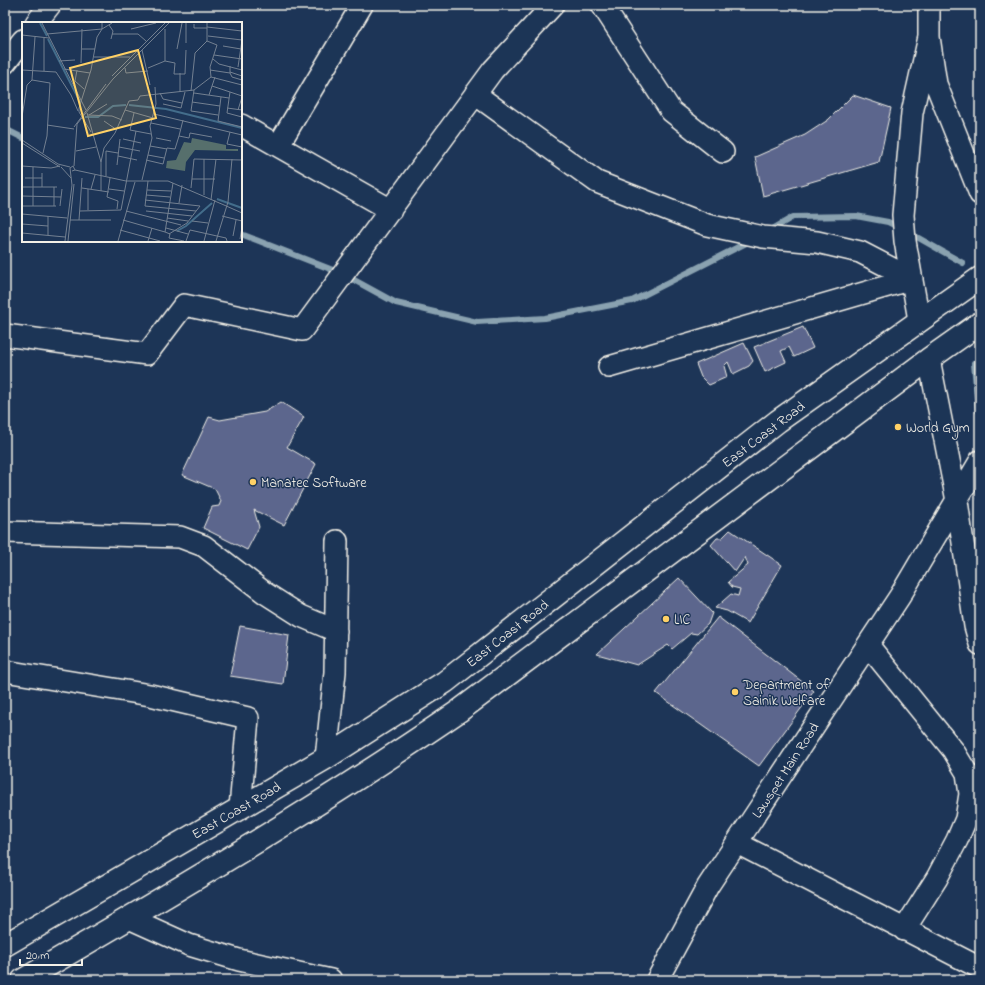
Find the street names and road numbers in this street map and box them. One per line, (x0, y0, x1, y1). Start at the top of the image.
street label: East Coast Road (718, 397, 810, 474)
street label: East Coast Road (462, 595, 554, 673)
street label: Lawspet Main Road (747, 719, 825, 823)
street label: East Coast Road (188, 777, 285, 845)

